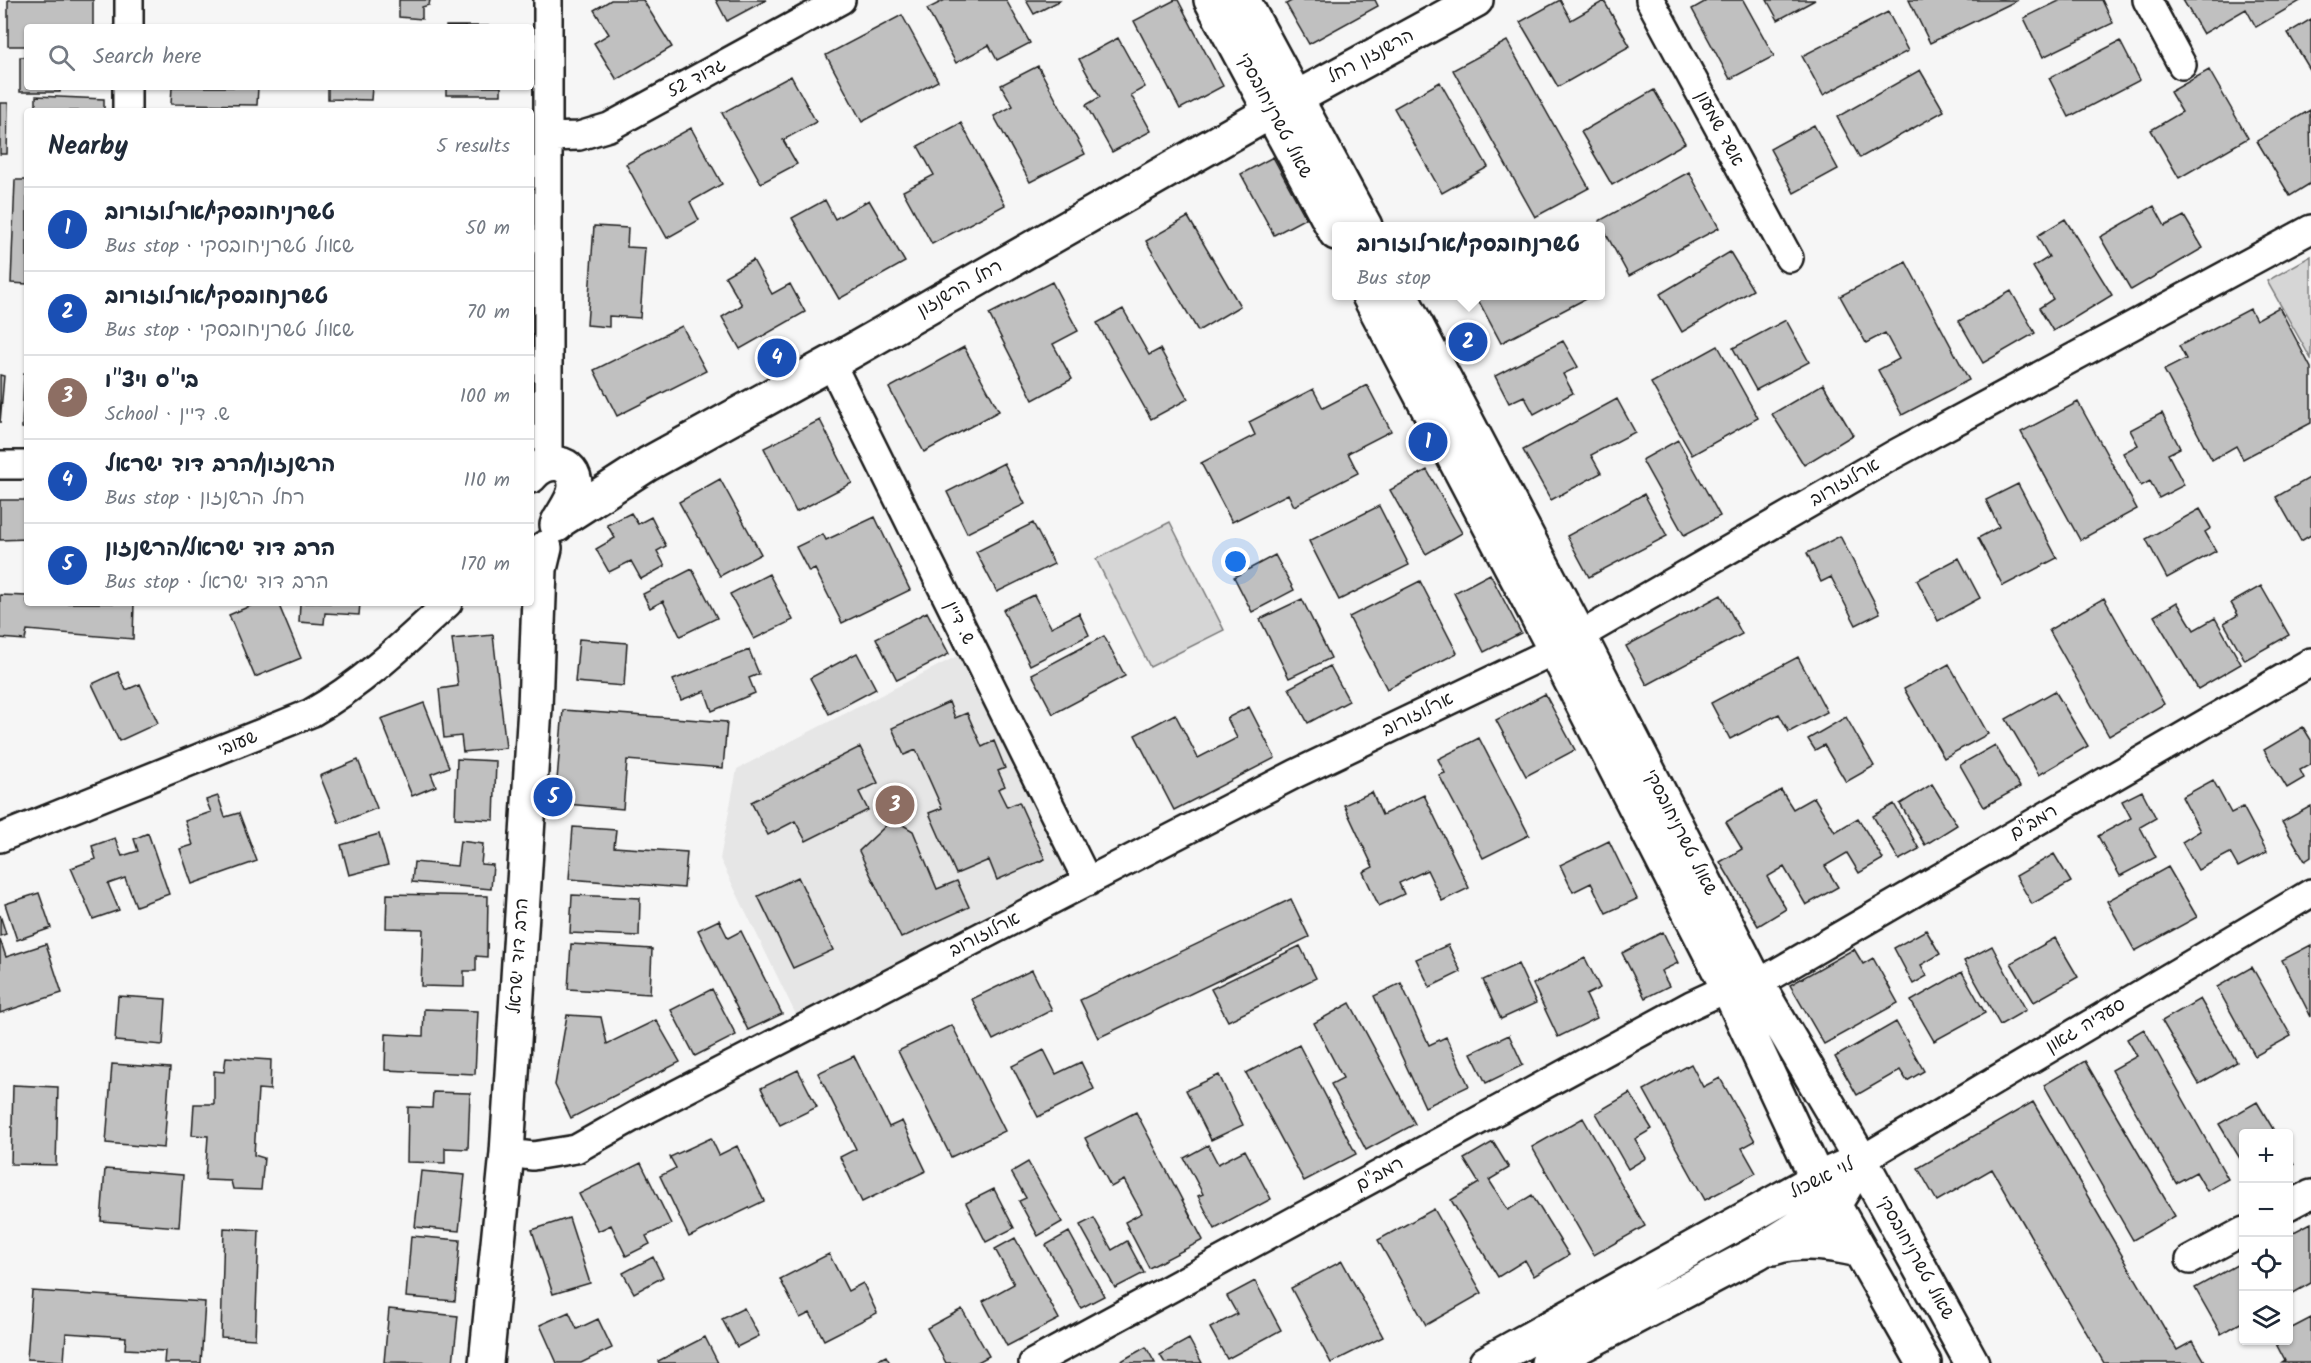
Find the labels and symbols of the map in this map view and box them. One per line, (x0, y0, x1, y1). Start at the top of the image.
street label: הרשנזון רחל (1322, 22, 1420, 92)
street label: שאול טשרניחובסקי (1229, 48, 1319, 184)
street label: גדוד 52 (662, 51, 732, 107)
street label: אשד שמעון (1687, 86, 1751, 172)
street label: רחל הרשנזון (912, 253, 1008, 325)
pin: 2 (1448, 320, 1488, 364)
pin: 4 (758, 336, 796, 380)
pin: 1 (1408, 420, 1448, 464)
street label: ארלוזורוב (1804, 451, 1886, 515)
your location (1221, 547, 1250, 576)
street label: ש. דיין (936, 596, 982, 650)
street label: ארלוזורוב (1377, 685, 1459, 745)
street label: שעובי (214, 723, 262, 765)
street label: שאול טשרניחובסקי (1636, 764, 1724, 902)
pin: 5 (534, 774, 572, 820)
pin: 3 (876, 782, 914, 828)
street label: רמב"ם (2004, 798, 2064, 848)
street label: הרב דוד ישראל (500, 897, 538, 1015)
street label: ארלוזורוב (944, 905, 1026, 965)
street label: סעדיה גאון (2041, 991, 2131, 1061)
street label: רמב"ם (1350, 1150, 1410, 1200)
street label: לוי אשכול (1785, 1150, 1860, 1207)
street label: שאול טשרניחובסקי (1869, 1190, 1961, 1326)

